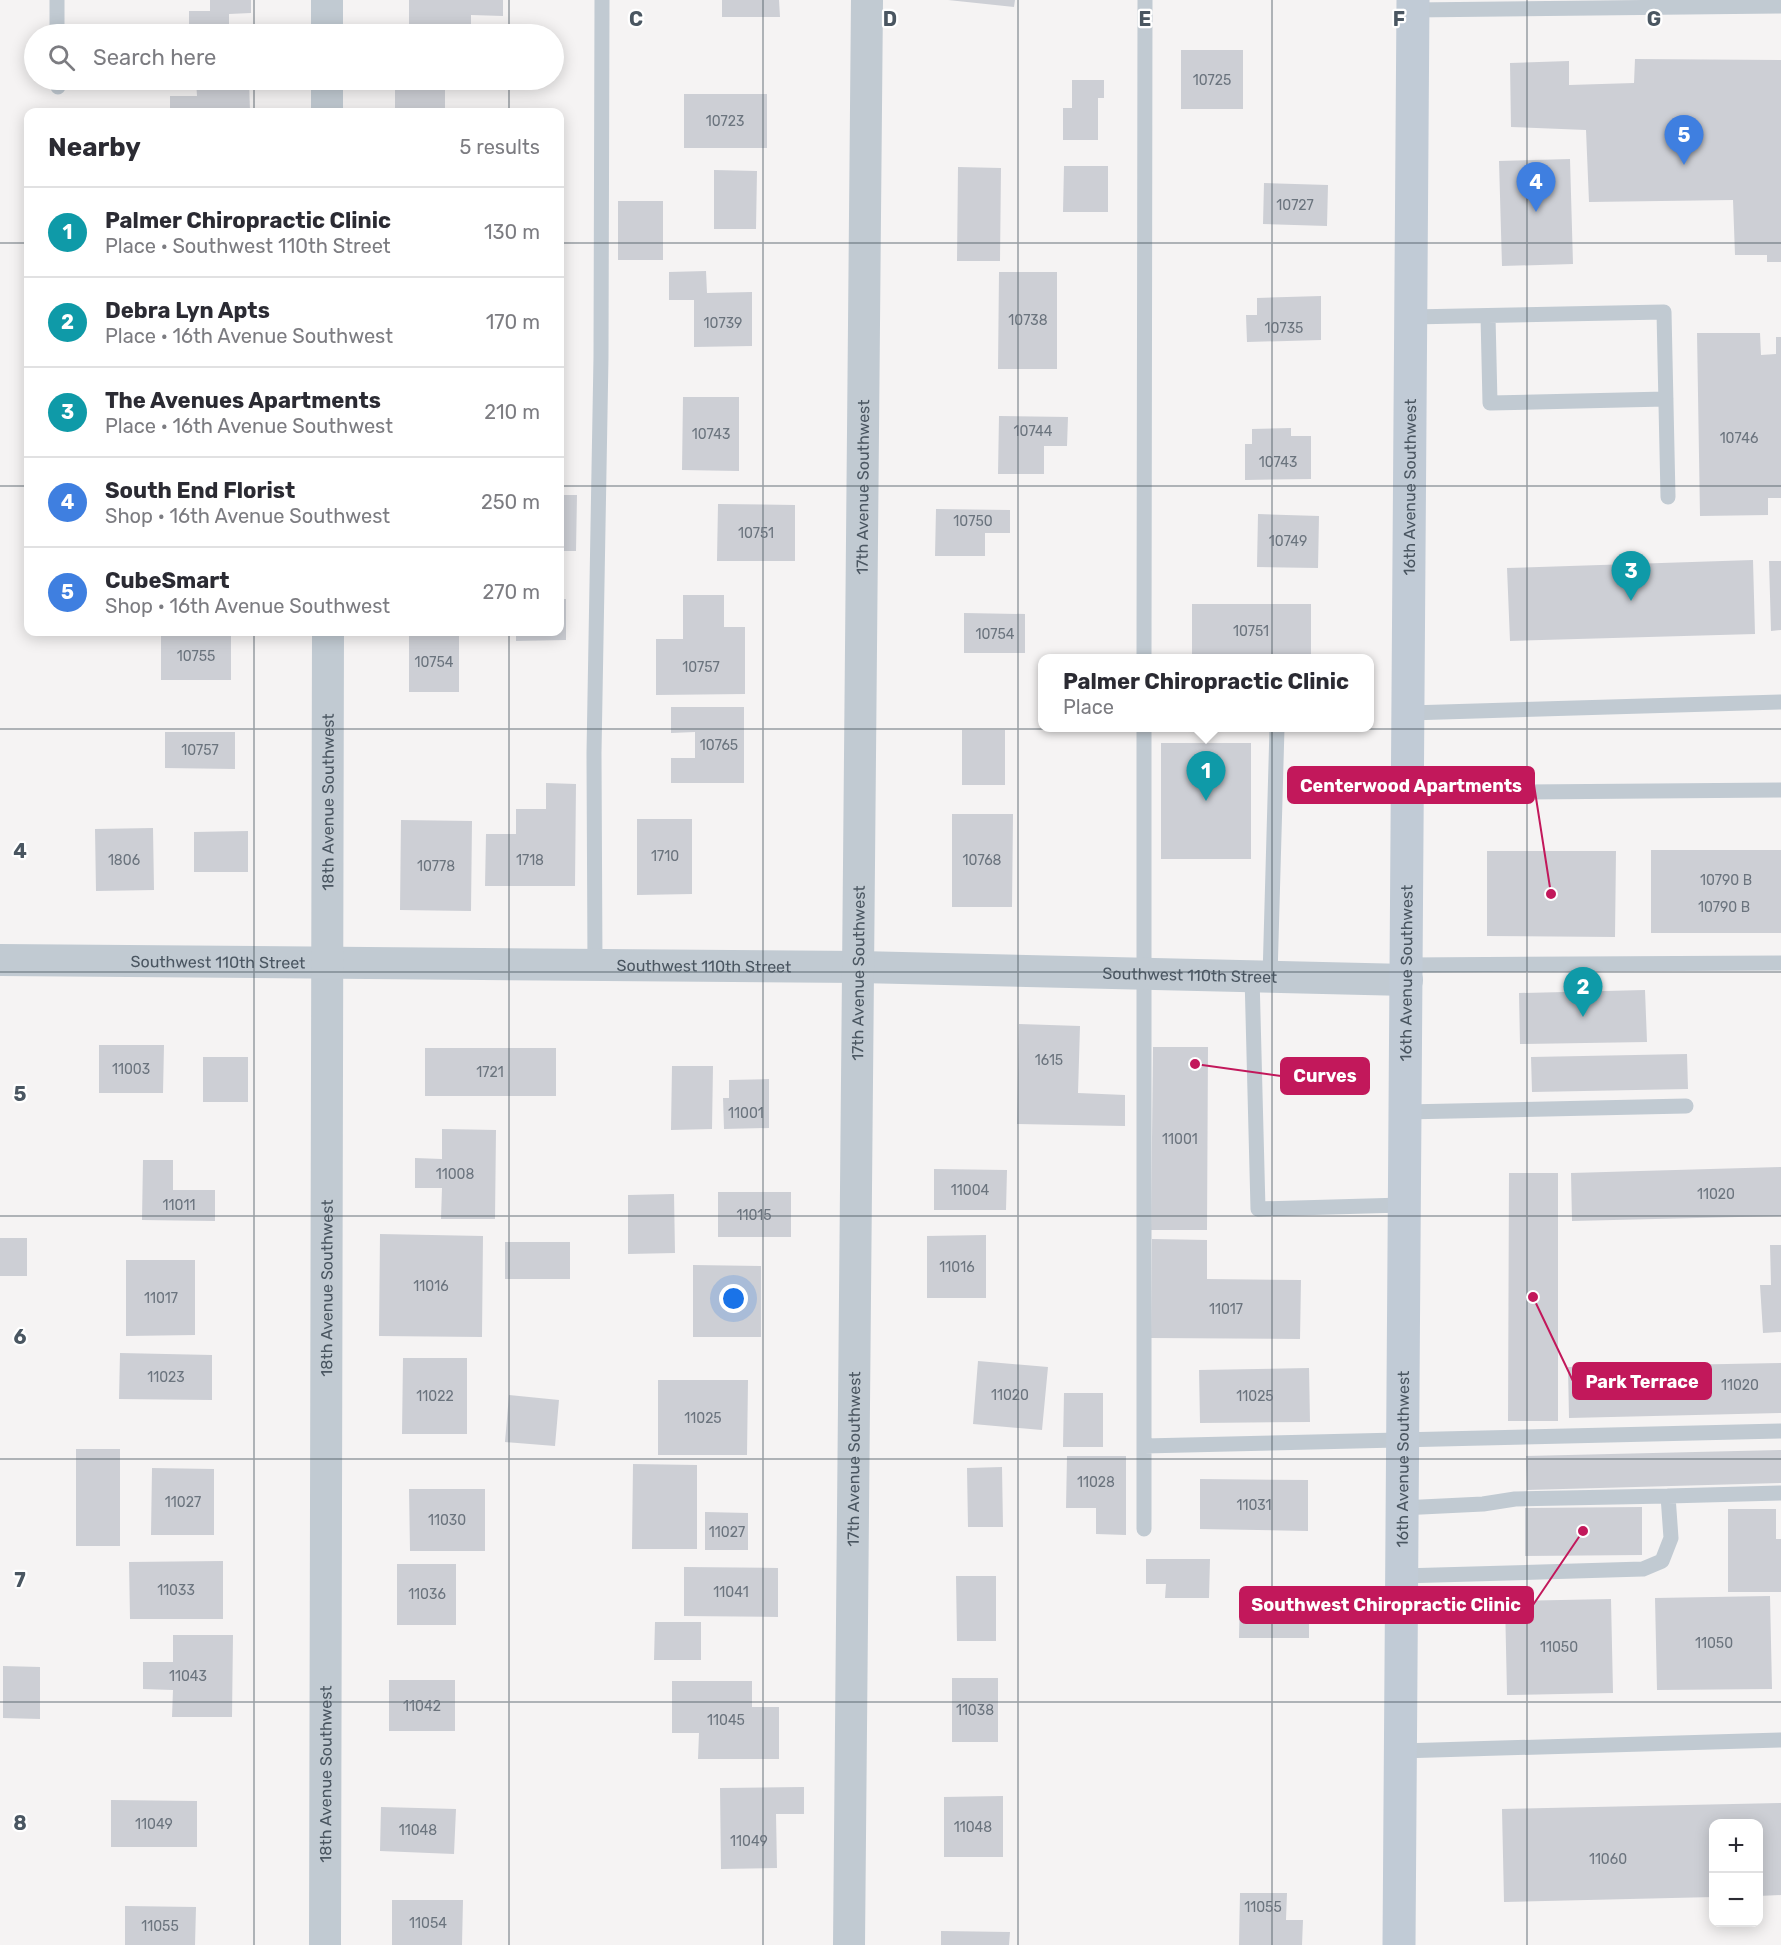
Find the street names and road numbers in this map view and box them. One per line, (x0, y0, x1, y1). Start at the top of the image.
street label: 17th Avenue Southwest (852, 399, 873, 575)
street label: 16th Avenue Southwest (1399, 399, 1420, 575)
street label: 18th Avenue Southwest (318, 713, 337, 891)
street label: 17th Avenue Southwest (848, 885, 868, 1061)
street label: 16th Avenue Southwest (1396, 885, 1416, 1061)
street label: Southwest 110th Street (131, 952, 305, 972)
street label: Southwest 110th Street (617, 956, 791, 976)
street label: Southwest 110th Street (1102, 963, 1277, 986)
street label: 18th Avenue Southwest (317, 1199, 336, 1377)
street label: 17th Avenue Southwest (843, 1371, 864, 1547)
street label: 16th Avenue Southwest (1392, 1371, 1413, 1547)
street label: 18th Avenue Southwest (316, 1685, 335, 1863)

